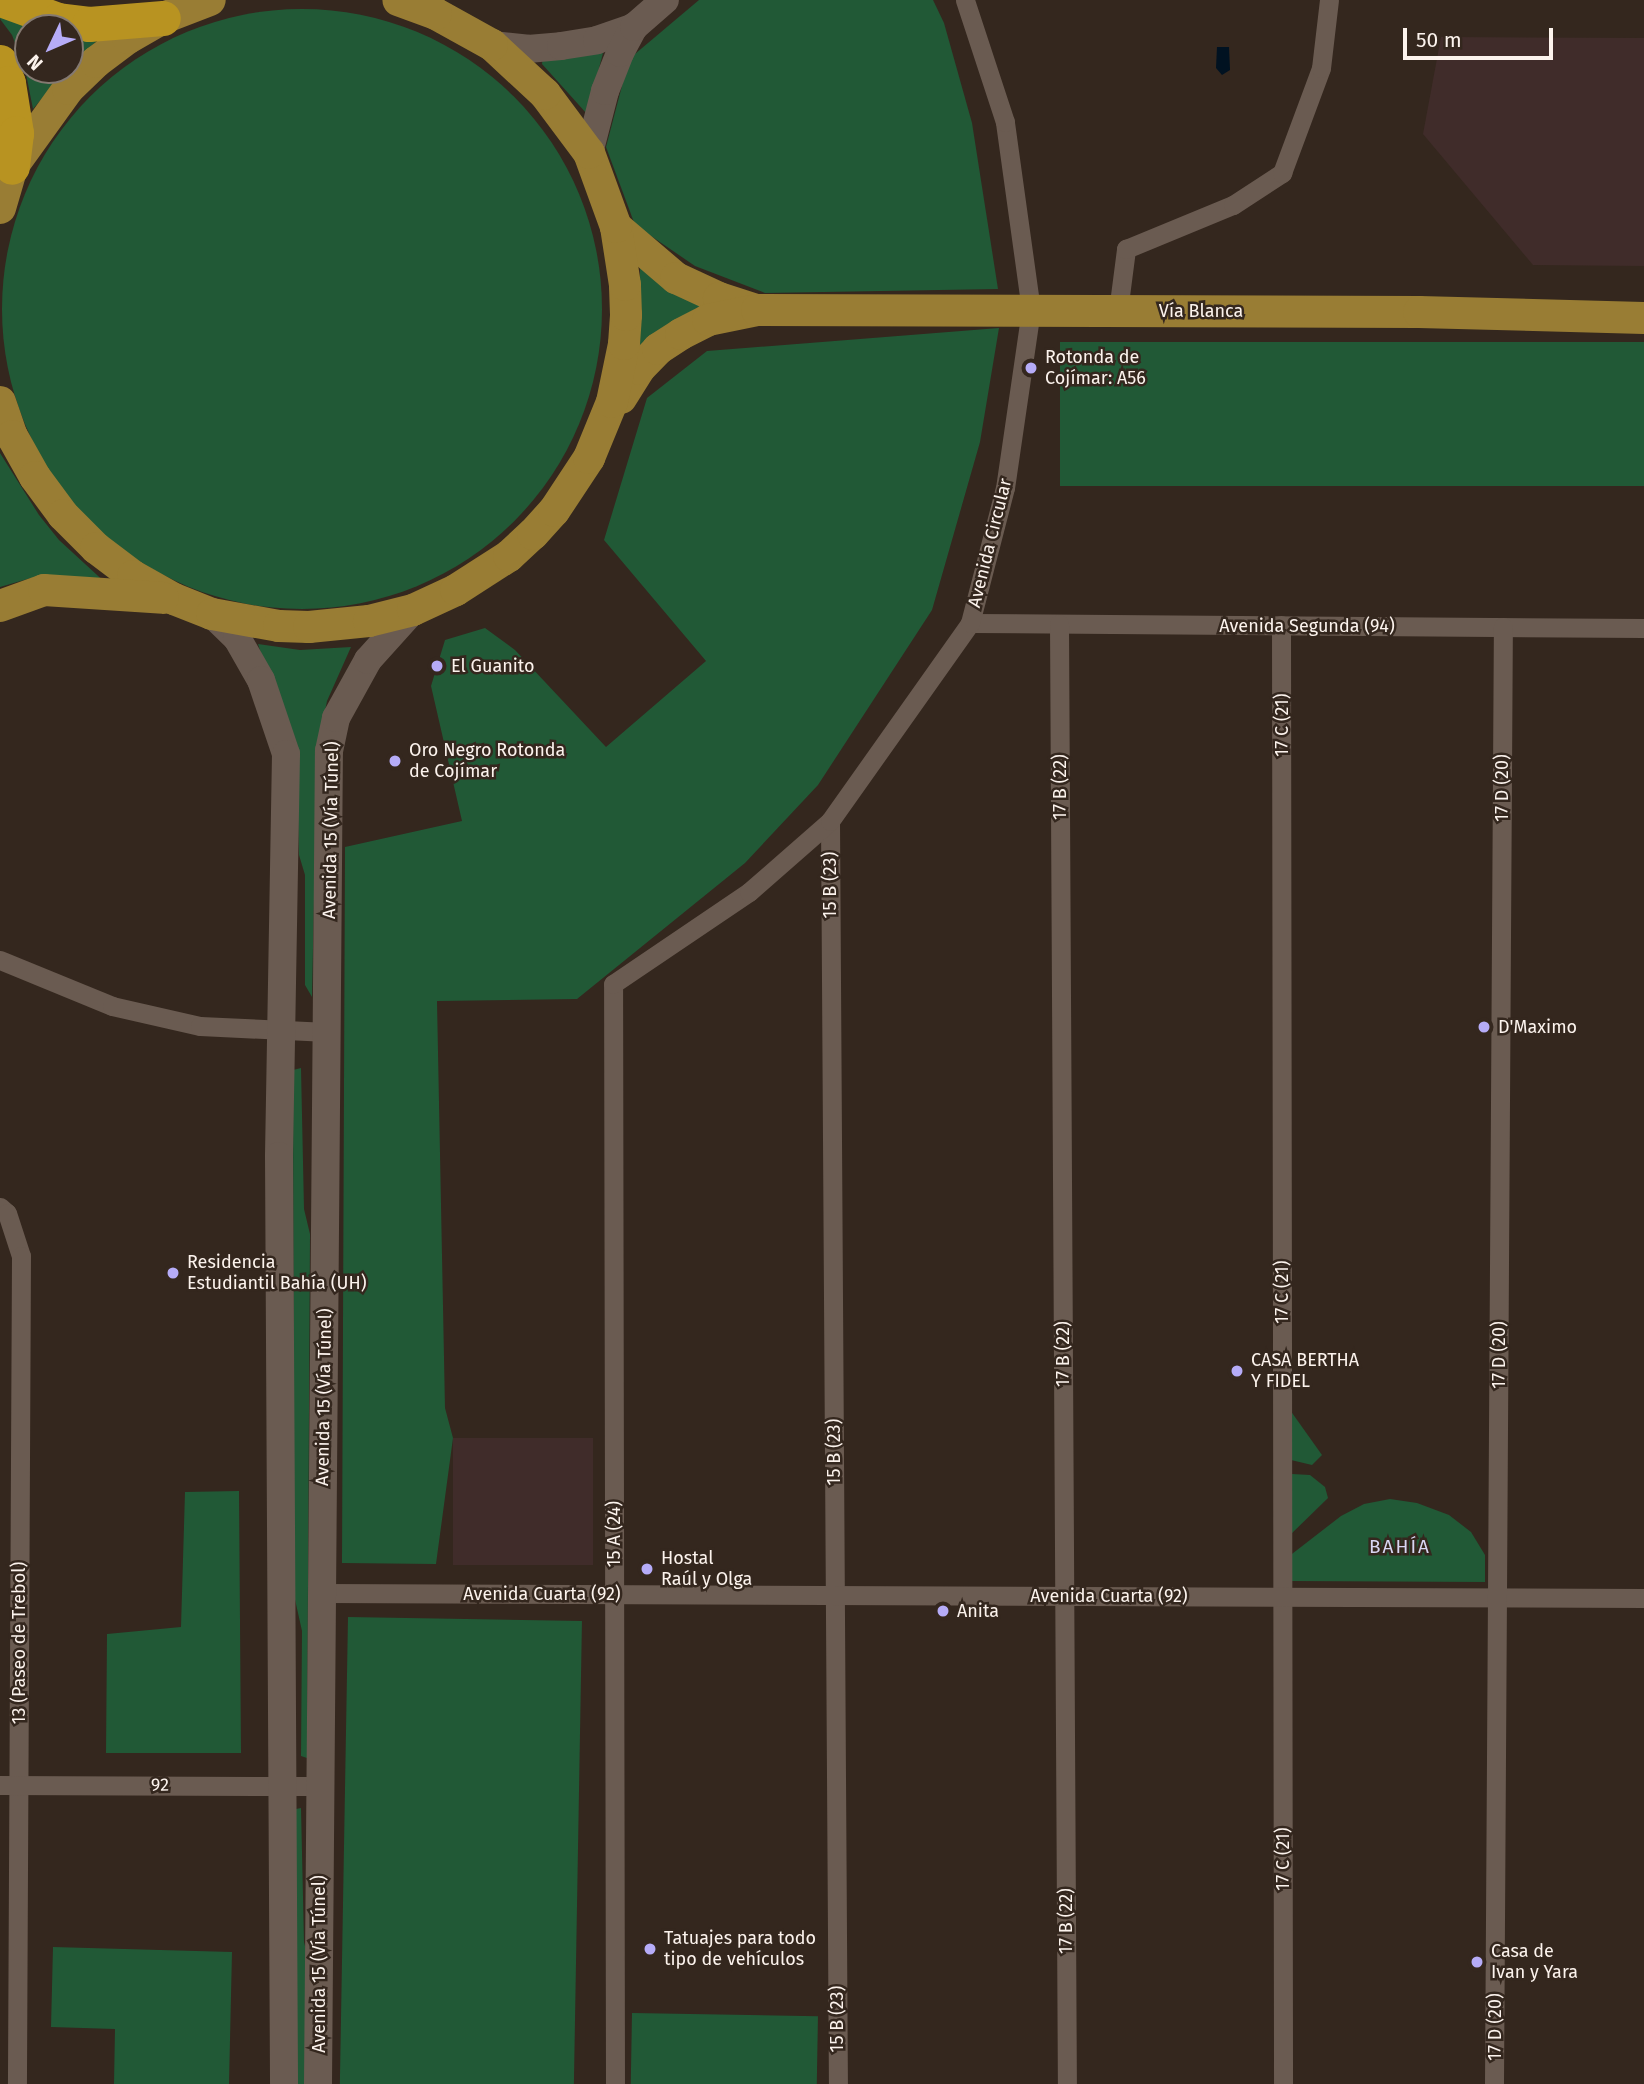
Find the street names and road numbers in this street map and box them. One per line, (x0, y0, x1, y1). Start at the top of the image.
street label: Vía Blanca (1159, 300, 1243, 322)
street label: Avenida Circular (964, 476, 1016, 610)
street label: Avenida Segunda (94) (1219, 615, 1395, 637)
street label: 17 C (21) (1271, 693, 1293, 757)
street label: Avenida 15 (Vía Túnel) (319, 741, 343, 919)
street label: 17 B (22) (1049, 754, 1071, 820)
street label: 17 D (20) (1491, 754, 1513, 822)
street label: 15 B (23) (819, 852, 841, 918)
street label: 17 C (21) (1271, 1260, 1293, 1324)
street label: Avenida 15 (Vía Túnel) (312, 1308, 336, 1486)
street label: 17 B (22) (1052, 1321, 1074, 1387)
street label: 17 D (20) (1488, 1321, 1510, 1389)
street label: 15 B (23) (823, 1419, 845, 1485)
street label: 15 A (24) (603, 1501, 625, 1567)
street label: 13 (Paseo de Trebol) (8, 1562, 30, 1724)
street label: Avenida Cuarta (92) (463, 1583, 621, 1605)
street label: Avenida Cuarta (92) (1030, 1585, 1188, 1607)
street label: 92 (151, 1774, 169, 1796)
street label: 17 C (21) (1272, 1827, 1294, 1891)
street label: Avenida 15 (Vía Túnel) (308, 1875, 330, 2053)
street label: 17 B (22) (1055, 1888, 1077, 1954)
street label: 15 B (23) (826, 1986, 848, 2052)
street label: 17 D (20) (1484, 1993, 1506, 2061)

